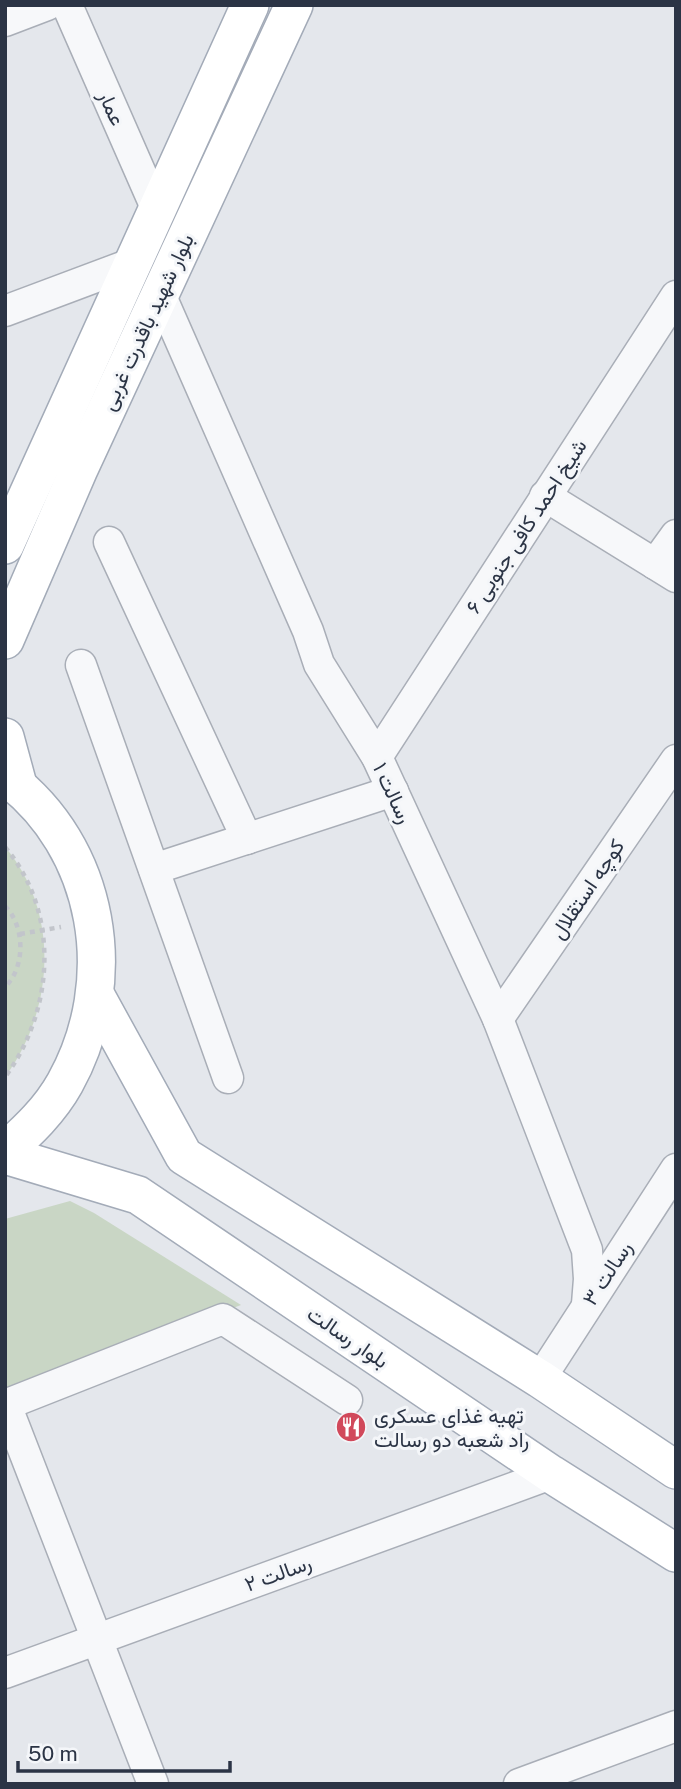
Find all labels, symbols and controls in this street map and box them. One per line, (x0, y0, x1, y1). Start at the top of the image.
street label: عمار (92, 86, 131, 130)
street label: بلوار شهید باقدرت غربی (95, 230, 200, 415)
street label: شیخ احمد کافی جنوبی ۶ (460, 434, 593, 619)
street label: رسالت ۱ (367, 759, 418, 828)
street label: کوچه استقلال (545, 834, 631, 945)
street label: رسالت ۳ (577, 1236, 638, 1311)
street label: بلوار رسالت (302, 1301, 393, 1374)
place label: تهیه غذای عسکری راد شعبه دو رسالت (374, 1403, 529, 1453)
restaurant icon: تهیه غذای عسکری راد شعبه دو رسالت (334, 1410, 368, 1444)
street label: رسالت ۲ (241, 1549, 315, 1598)
scale bar (18, 1730, 229, 1774)
text: 50 m (28, 1741, 78, 1766)

